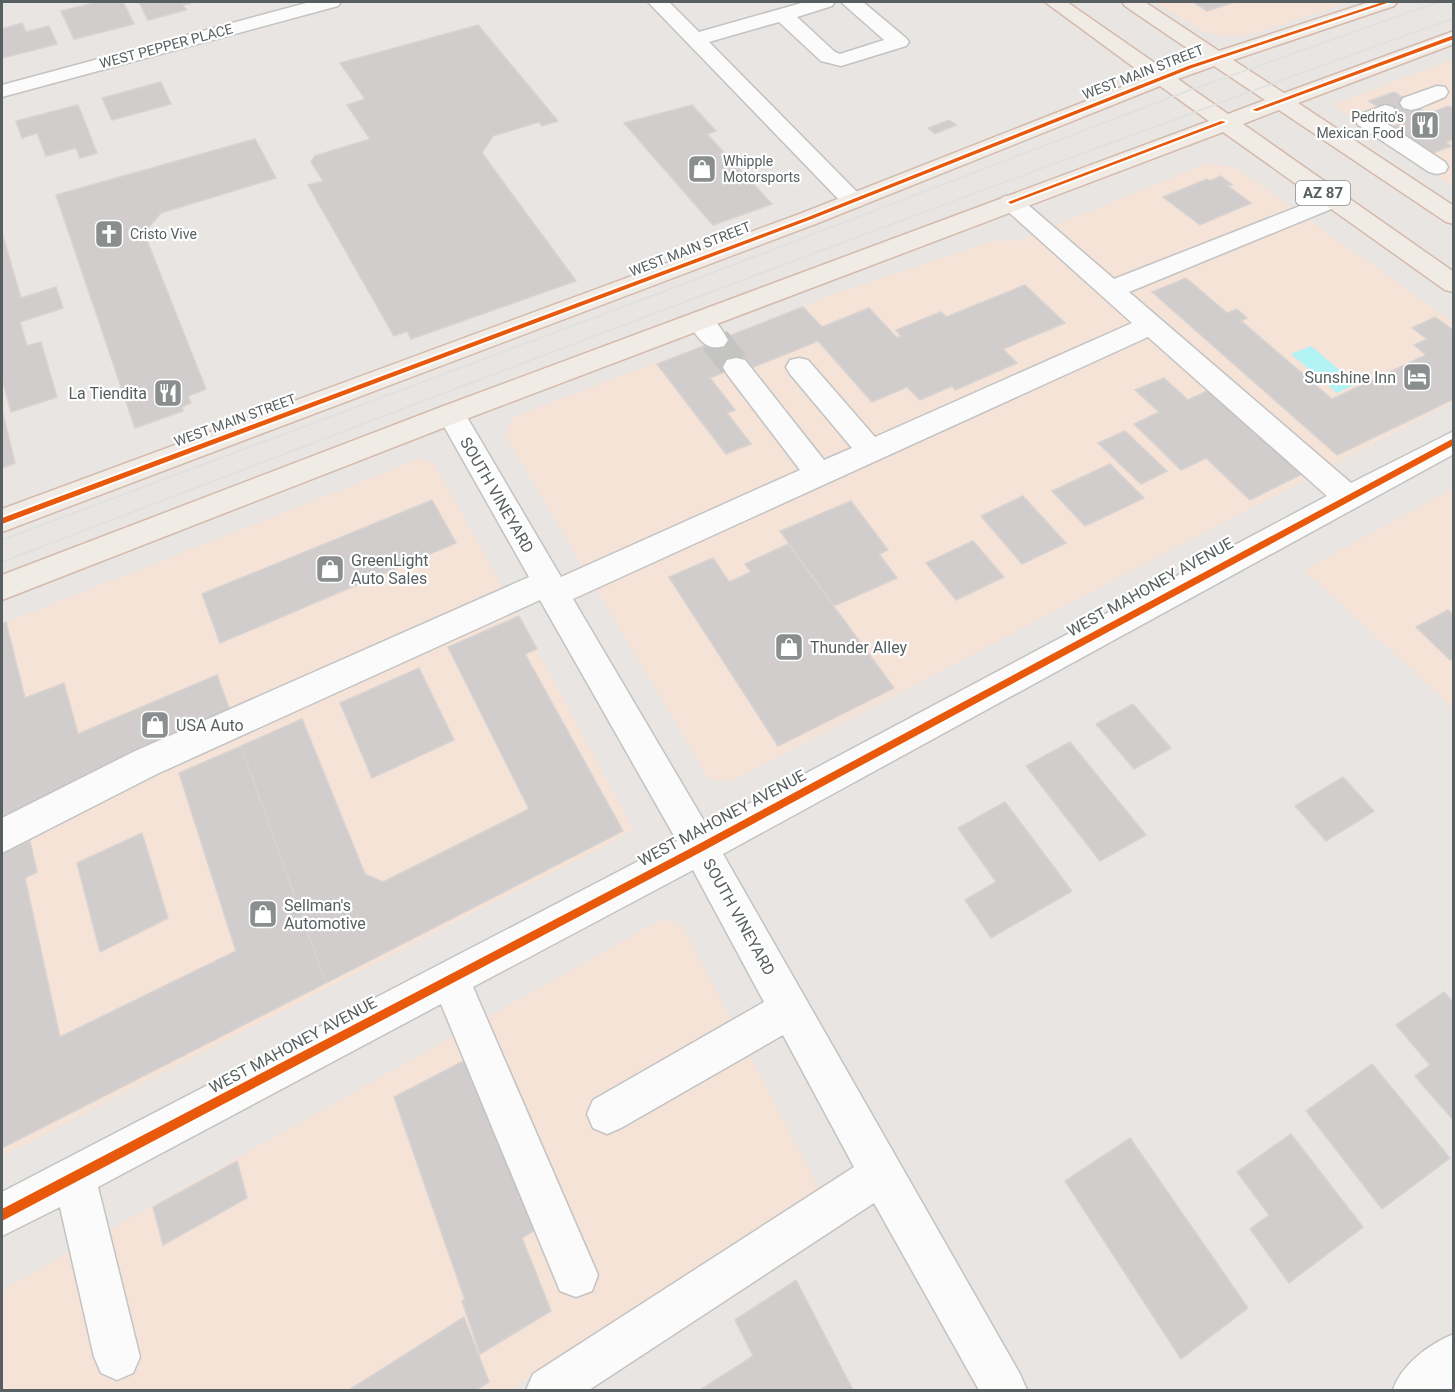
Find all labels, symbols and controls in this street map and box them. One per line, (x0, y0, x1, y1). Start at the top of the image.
street label: WEST PEPPER PLACE (98, 20, 234, 72)
street label: WEST MAIN STREET (1080, 41, 1207, 103)
place label: Pedrito's Mexican Food (1316, 109, 1404, 141)
restaurant icon: Pedrito's Mexican Food (1409, 109, 1441, 141)
shop icon: Whipple Motorsports (686, 153, 718, 185)
place label: Whipple Motorsports (723, 153, 800, 185)
road number: AZ 87 (1296, 181, 1350, 205)
church icon: Cristo Vive (93, 218, 125, 250)
street label: WEST MAIN STREET (627, 218, 754, 280)
place label: Cristo Vive (130, 226, 197, 242)
hotel icon: Sunshine Inn (1401, 361, 1433, 393)
place label: Sunshine Inn (1305, 368, 1396, 387)
restaurant icon: La Tiendita (152, 377, 184, 409)
place label: La Tiendita (68, 384, 147, 403)
street label: WEST MAIN STREET (172, 390, 299, 450)
street label: SOUTH VINEYARD (456, 434, 538, 556)
street label: WEST MAHONEY AVENUE (1064, 533, 1236, 641)
place label: GreenLight Auto Sales (351, 551, 429, 588)
shop icon: GreenLight Auto Sales (314, 553, 346, 585)
shop icon: Thunder Alley (773, 631, 805, 663)
place label: Thunder Alley (810, 638, 908, 657)
shop icon: USA Auto (139, 709, 171, 741)
place label: USA Auto (176, 716, 244, 735)
street label: WEST MAHONEY AVENUE (635, 766, 809, 870)
street label: SOUTH VINEYARD (699, 855, 779, 979)
place label: Sellman's Automotive (284, 896, 366, 933)
shop icon: Sellman's Automotive (247, 898, 279, 930)
street label: WEST MAHONEY AVENUE (206, 993, 380, 1097)

